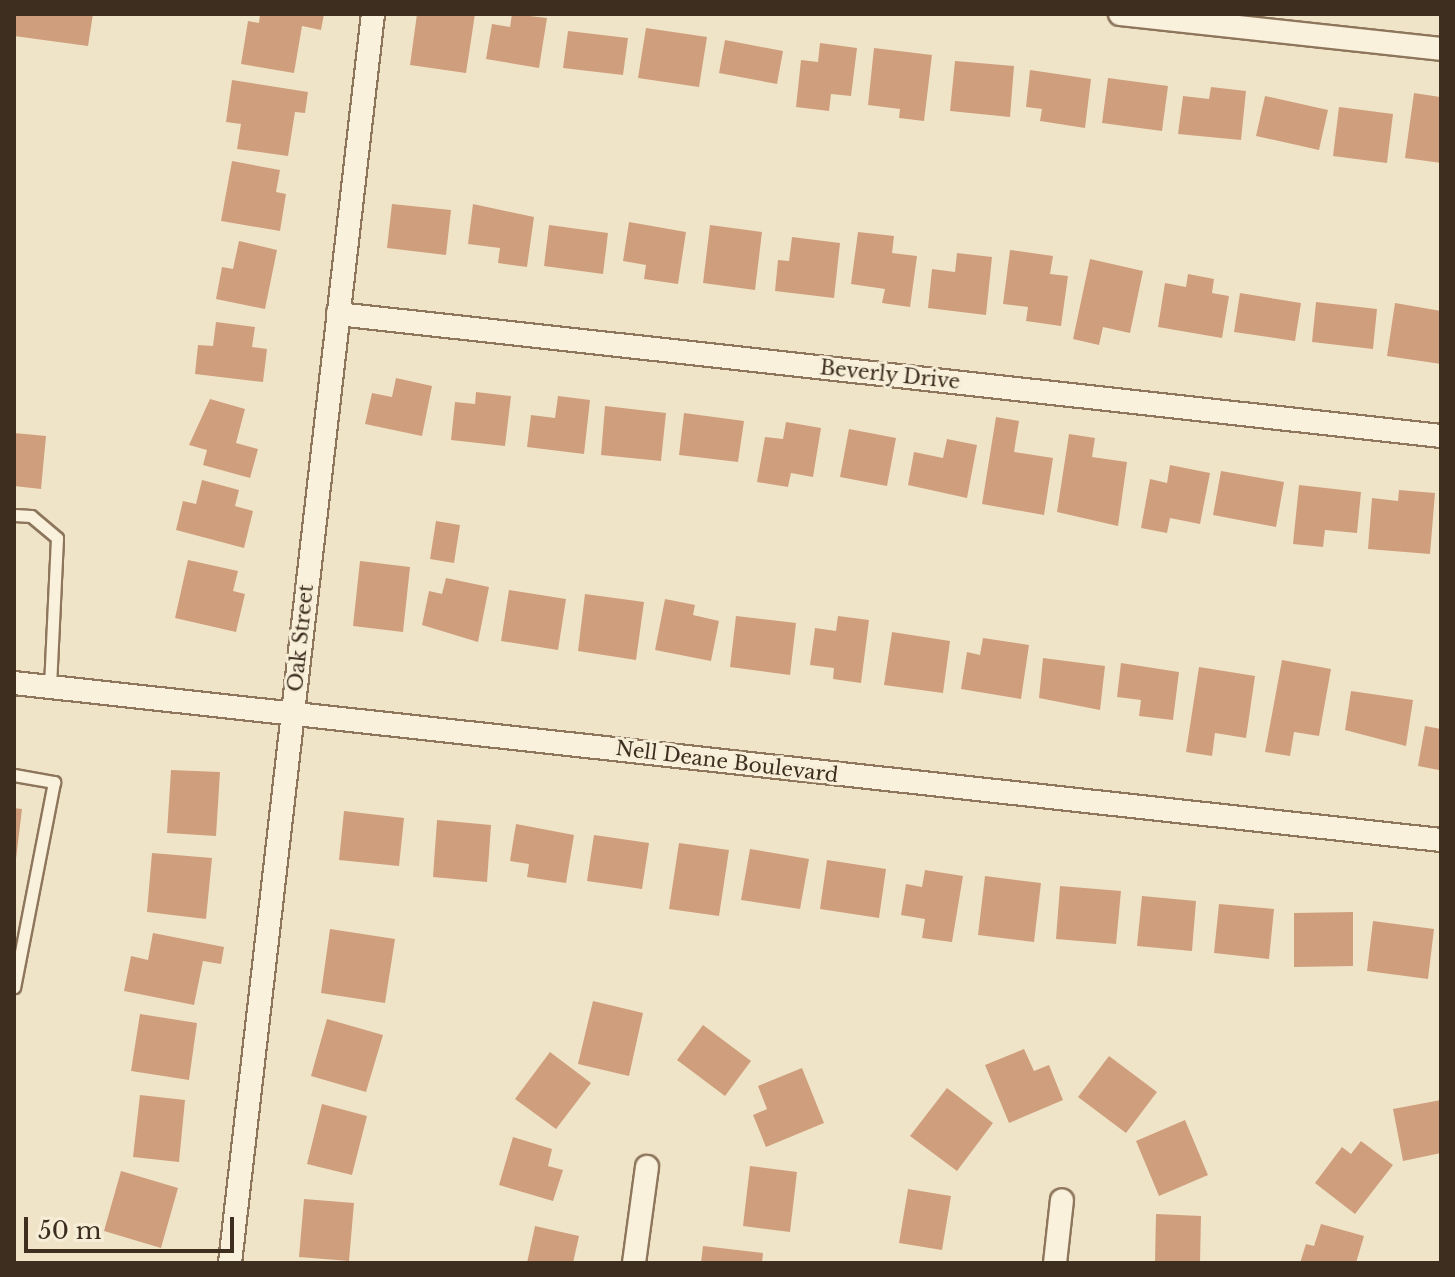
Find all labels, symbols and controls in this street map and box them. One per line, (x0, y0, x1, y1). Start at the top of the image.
street label: Beverly Drive (818, 356, 962, 394)
street label: Oak Street (283, 583, 319, 693)
street label: Nell Deane Boulevard (614, 736, 840, 788)
scale bar (28, 1201, 238, 1251)
text: 50 m (38, 1216, 101, 1245)

